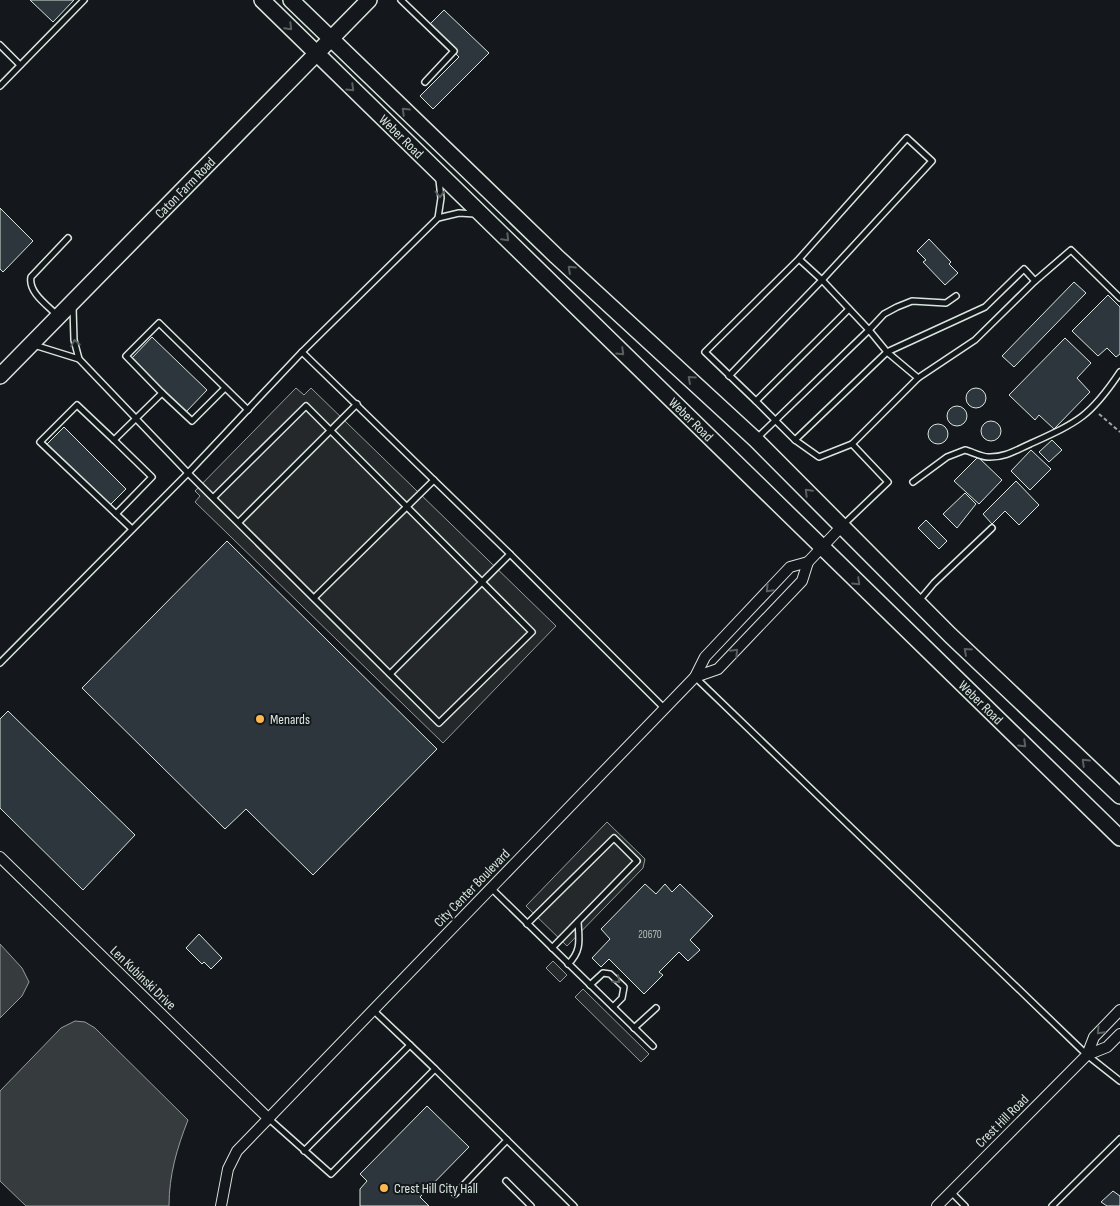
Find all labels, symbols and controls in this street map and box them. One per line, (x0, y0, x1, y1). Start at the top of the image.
one-way arrow (283, 21, 292, 30)
one-way arrow (346, 82, 355, 91)
one-way arrow (402, 108, 411, 117)
street label: Weber Road (376, 111, 427, 162)
street label: Caton Farm Road (151, 153, 219, 222)
one-way arrow (435, 190, 446, 198)
one-way arrow (500, 232, 509, 241)
one-way arrow (567, 266, 576, 275)
one-way arrow (71, 338, 81, 347)
one-way arrow (615, 346, 624, 355)
one-way arrow (687, 376, 696, 385)
street label: Weber Road (665, 394, 717, 445)
one-way arrow (805, 488, 814, 497)
one-way arrow (851, 576, 860, 585)
one-way arrow (766, 584, 775, 593)
one-way arrow (729, 648, 738, 657)
one-way arrow (963, 648, 972, 657)
street label: Weber Road (955, 677, 1007, 728)
place label: Menards (270, 711, 310, 728)
marker: Menards (254, 713, 266, 725)
one-way arrow (1018, 738, 1027, 747)
one-way arrow (1082, 759, 1091, 768)
street label: City Center Boulevard (430, 845, 514, 931)
house number: 20670 (638, 928, 662, 941)
street label: Len Kubinski Drive (107, 942, 179, 1014)
one-way arrow (611, 975, 620, 984)
one-way arrow (1097, 1025, 1106, 1034)
street label: Crest Hill Road (972, 1091, 1032, 1151)
place label: Crest Hill City Hall (394, 1180, 478, 1197)
marker: Crest Hill City Hall (378, 1182, 390, 1194)

